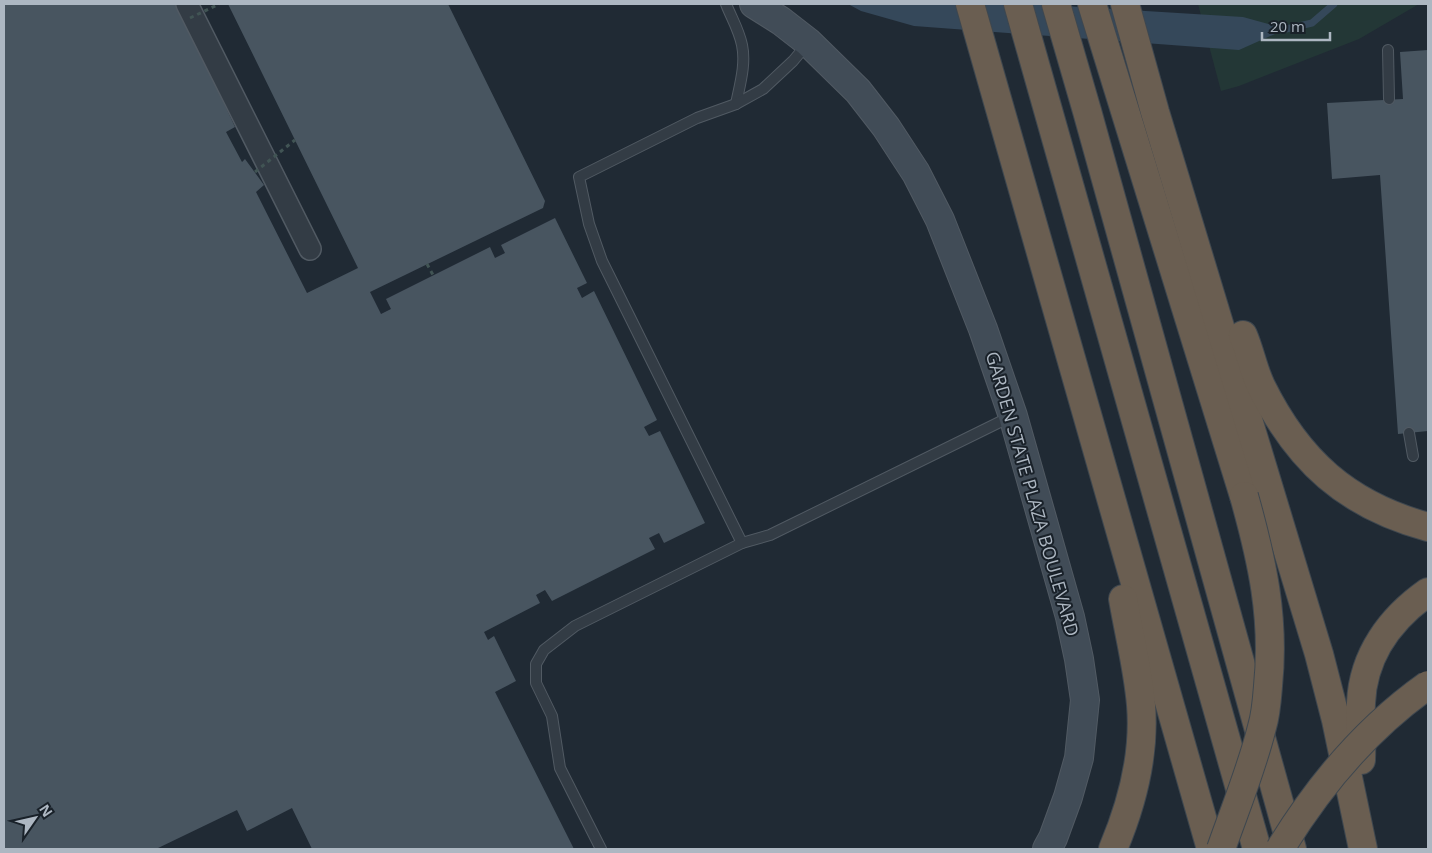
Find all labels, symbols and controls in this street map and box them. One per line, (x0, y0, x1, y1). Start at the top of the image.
scale bar (1262, 10, 1330, 42)
text: 20 m (1270, 16, 1305, 36)
street label: GARDEN STATE PLAZA BOULEVARD (981, 349, 1085, 639)
north arrow (10, 793, 60, 843)
text: N (35, 800, 57, 820)

